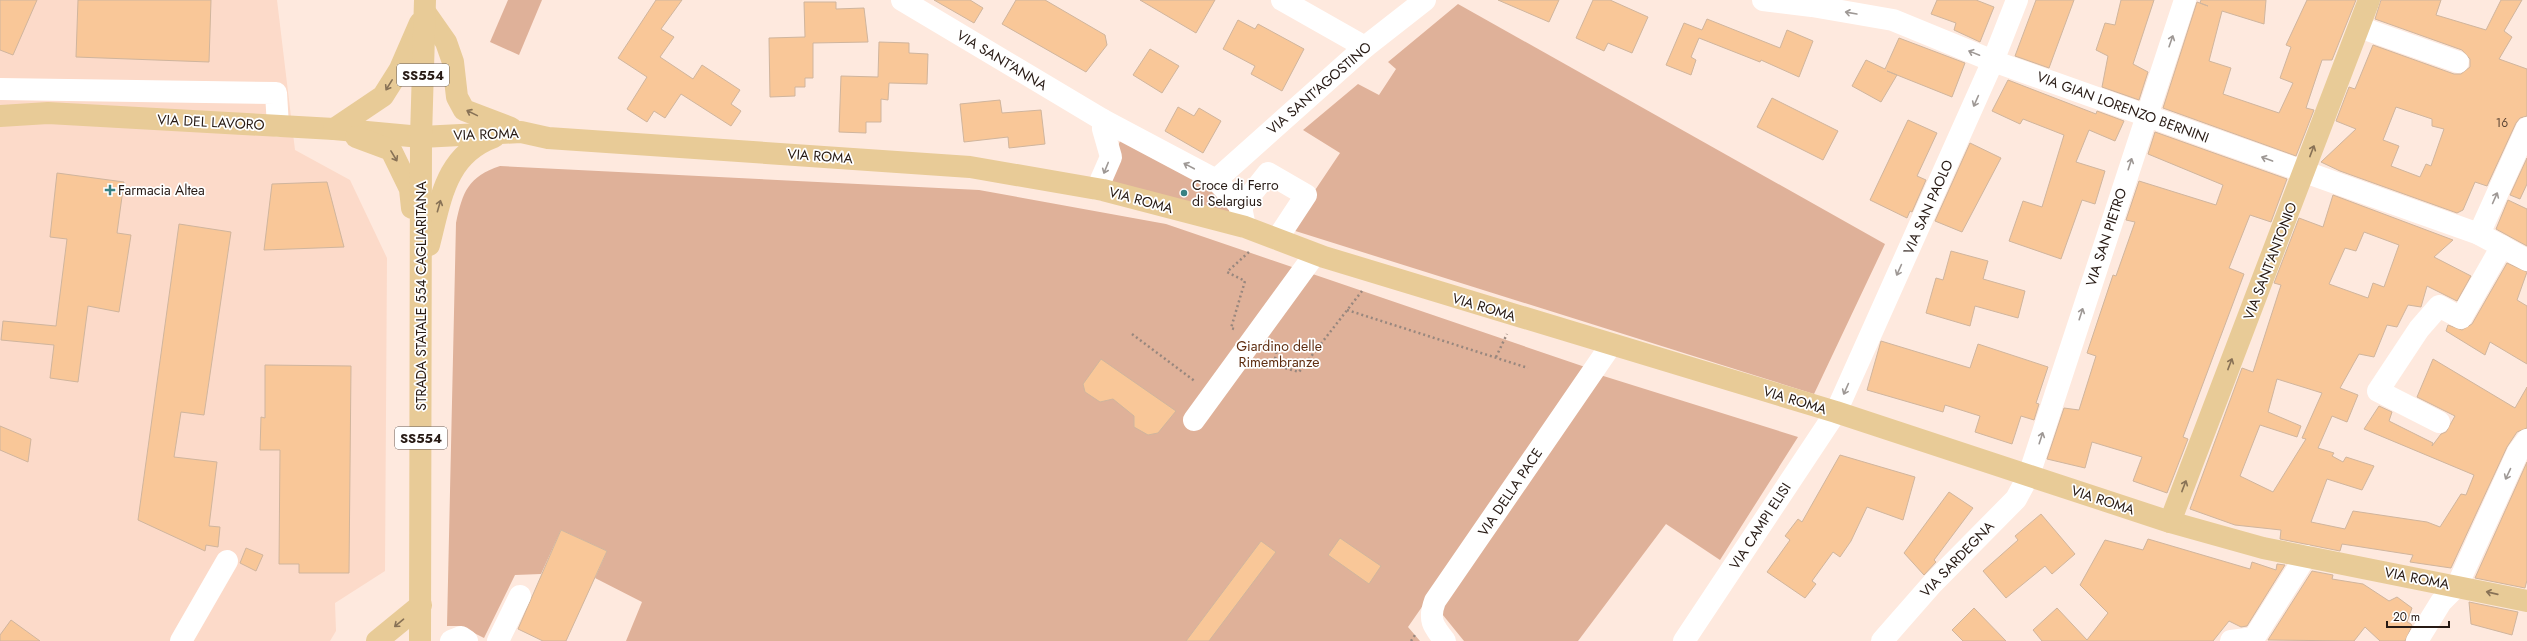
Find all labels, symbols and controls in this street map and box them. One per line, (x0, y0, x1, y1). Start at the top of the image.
one-way arrow (1845, 8, 1858, 16)
street label: VIA SANT'ANNA (953, 25, 1052, 95)
one-way arrow (2168, 34, 2175, 47)
street label: VIA SANT'AGOSTINO (1262, 37, 1376, 139)
one-way arrow (1968, 49, 1980, 56)
road number: SS554 (397, 64, 449, 86)
street label: VIA GIAN LORENZO BERNINI (2034, 66, 2212, 148)
one-way arrow (385, 79, 393, 91)
one-way arrow (1971, 94, 1979, 106)
street label: VIA DEL LAVORO (157, 109, 265, 135)
one-way arrow (466, 109, 478, 117)
house number: 16 (2496, 114, 2508, 132)
street label: VIA ROMA (453, 123, 520, 145)
street label: VIA ROMA (787, 144, 854, 168)
one-way arrow (2308, 146, 2316, 158)
one-way arrow (390, 150, 398, 162)
one-way arrow (2261, 154, 2273, 162)
street label: VIA SAN PAOLO (1898, 157, 1958, 257)
one-way arrow (2127, 158, 2134, 171)
one-way arrow (1101, 162, 1109, 174)
one-way arrow (1183, 162, 1195, 169)
place label: Croce di Ferro di Selargius (1192, 175, 1279, 211)
place label: Farmacia Altea (118, 180, 205, 200)
street label: STRADA STATALE 554 CAGLIARITANA (411, 181, 431, 411)
street label: VIA ROMA (1107, 182, 1176, 218)
marker: Farmacia Altea (105, 185, 115, 195)
street label: VIA SAN PIETRO (2081, 185, 2131, 289)
marker: Croce di Ferro di Selargius (1179, 188, 1189, 198)
one-way arrow (2492, 193, 2499, 205)
street label: VIA SANT'ANTONIO (2238, 199, 2302, 323)
one-way arrow (436, 200, 444, 213)
one-way arrow (1895, 264, 1903, 276)
street label: VIA ROMA (1450, 288, 1519, 326)
one-way arrow (2078, 308, 2085, 321)
park label: Giardino delle Rimembranze (1236, 336, 1322, 372)
one-way arrow (2227, 359, 2235, 371)
street label: VIA ROMA (1761, 381, 1830, 419)
one-way arrow (1842, 383, 1849, 395)
road number: SS554 (395, 427, 447, 449)
one-way arrow (2038, 432, 2045, 445)
street label: VIA DELLA PACE (1473, 444, 1547, 540)
one-way arrow (2504, 468, 2512, 480)
street label: VIA CAMPI ELISI (1724, 479, 1796, 573)
street label: VIA ROMA (2069, 480, 2138, 520)
one-way arrow (2180, 480, 2188, 492)
street label: VIA SARDEGNA (1915, 516, 1999, 602)
street label: VIA ROMA (2383, 562, 2452, 594)
one-way arrow (2486, 589, 2499, 597)
scale bar (2387, 603, 2449, 629)
text: 20 m (2393, 608, 2420, 626)
one-way arrow (393, 618, 404, 627)

